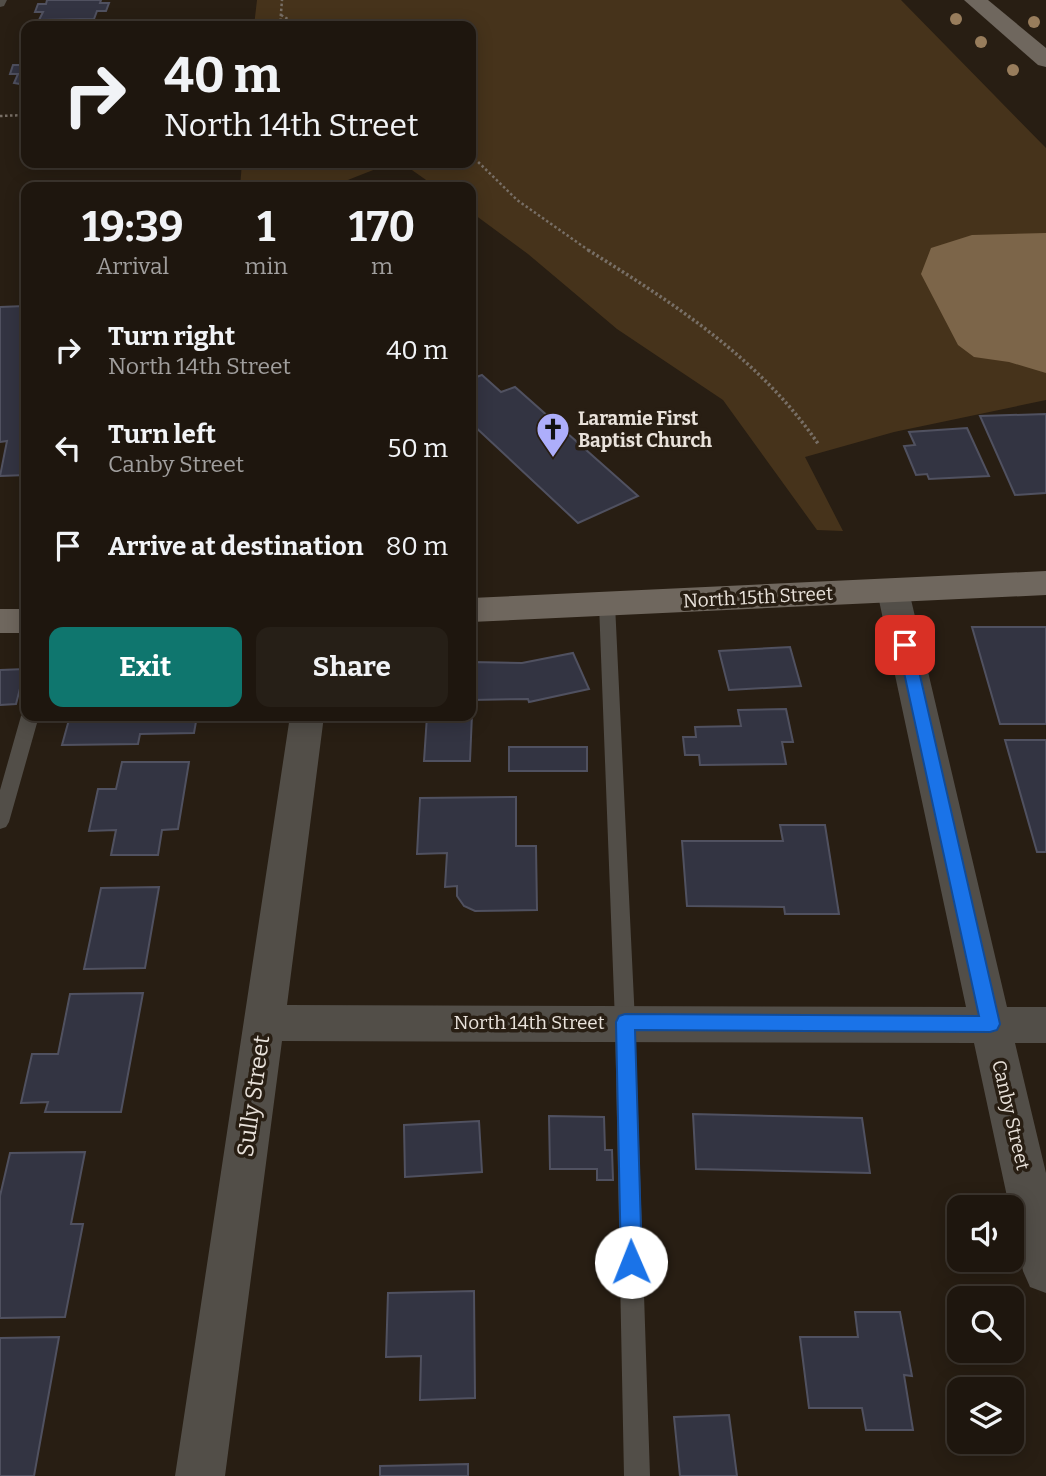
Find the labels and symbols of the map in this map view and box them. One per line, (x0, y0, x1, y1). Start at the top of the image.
place label: Laramie First Baptist Church (578, 407, 712, 452)
church icon: Laramie First Baptist Church (534, 410, 572, 459)
street label: North 15th Street (682, 582, 834, 612)
pin (875, 615, 935, 675)
street label: North 14th Street (453, 1011, 605, 1034)
street label: Sully Street (231, 1033, 275, 1159)
street label: Canby Street (987, 1058, 1035, 1172)
position arrow (594, 1225, 668, 1299)

